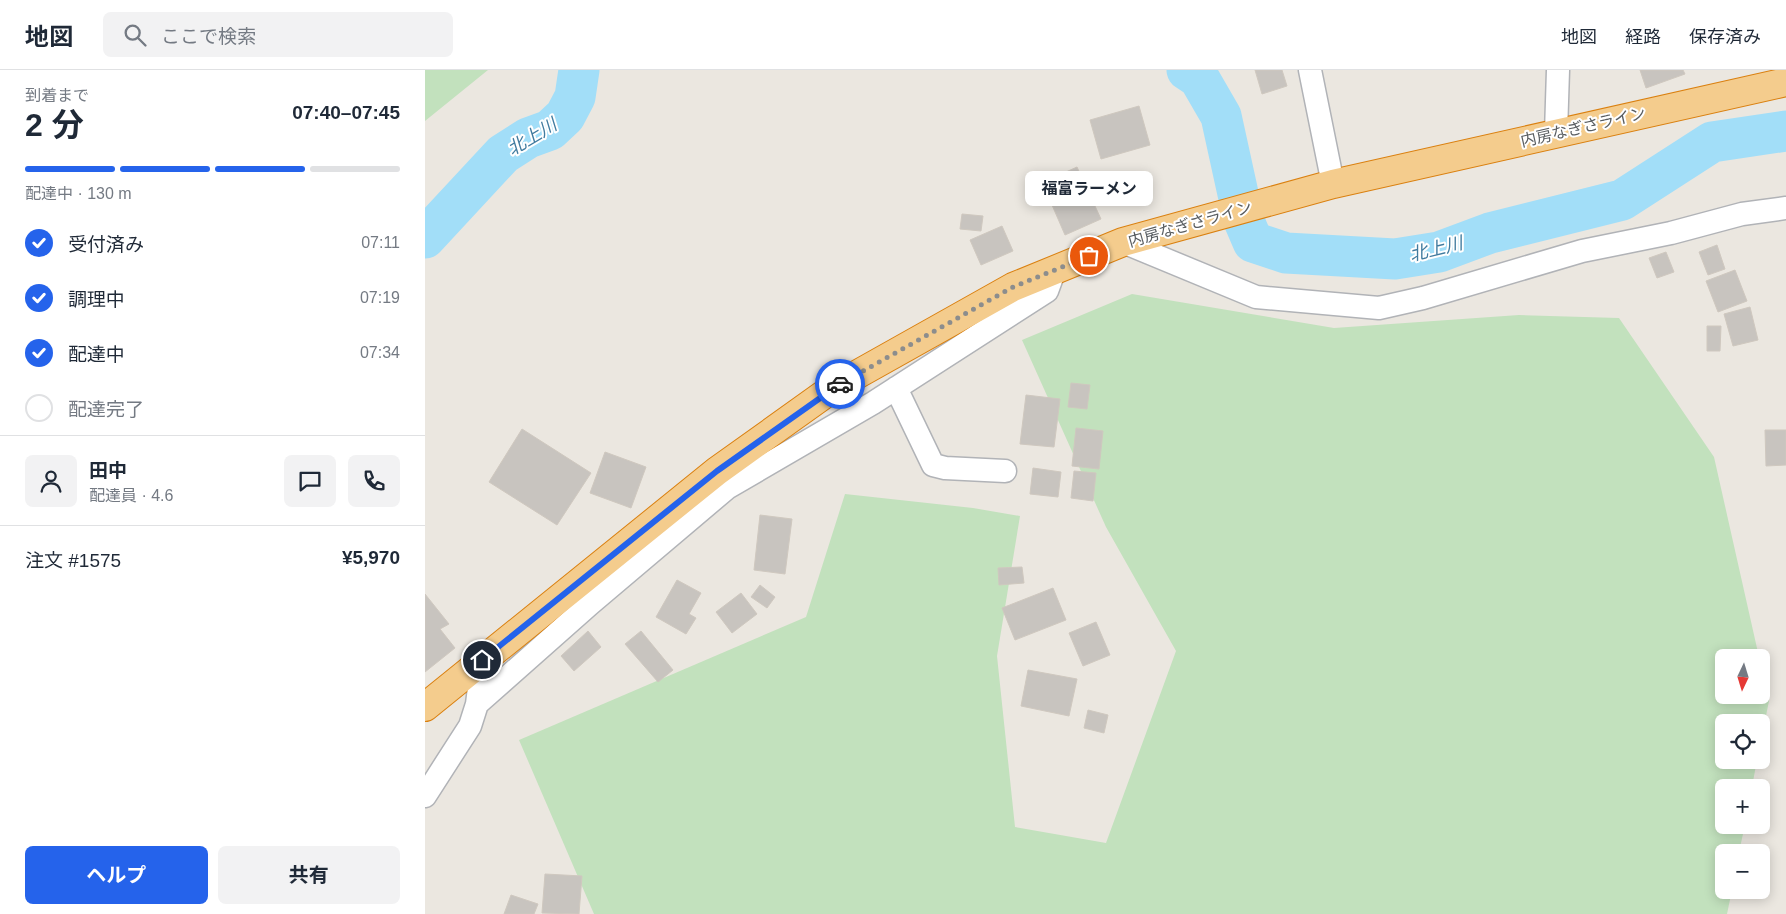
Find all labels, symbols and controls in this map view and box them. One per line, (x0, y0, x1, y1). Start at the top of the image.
search box (103, 12, 453, 57)
icon: search (121, 21, 149, 49)
text: 地図 (25, 23, 73, 50)
text: ここで検索 (161, 26, 256, 47)
text: 地図 (1561, 27, 1597, 47)
text: 経路 (1625, 27, 1661, 47)
text: 保存済み (1689, 27, 1761, 47)
text: 到着まで (25, 87, 89, 104)
text: 07:40–07:45 (292, 102, 400, 123)
street label: 内房なぎさライン (1519, 104, 1647, 150)
text: 2 分 (25, 107, 84, 143)
water label: 北上川 (504, 113, 562, 159)
callout: 福富ラーメン (1025, 171, 1153, 206)
text: 福富ラーメン (1041, 180, 1137, 197)
text: 配達中 · 130 m (25, 185, 132, 202)
street label: 内房なぎさライン (1126, 198, 1254, 250)
icon: check (25, 229, 53, 257)
water label: 北上川 (1407, 232, 1467, 265)
text: 受付済み (68, 234, 144, 255)
text: 07:11 (361, 234, 400, 251)
pin (1068, 235, 1110, 277)
icon: bag (1075, 242, 1103, 270)
icon: check (25, 284, 53, 312)
text: 調理中 (68, 289, 125, 310)
text: 07:19 (360, 289, 400, 306)
icon: check (25, 339, 53, 367)
text: 配達中 (68, 344, 125, 365)
text: 07:34 (360, 344, 400, 361)
courier (815, 359, 865, 409)
icon: car (826, 370, 854, 398)
text: 配達完了 (68, 399, 144, 420)
button: person (25, 455, 77, 507)
button: chat (284, 455, 336, 507)
button: phone (348, 455, 400, 507)
text: 田中 (89, 460, 127, 481)
text: 配達員 · 4.6 (89, 487, 173, 504)
text: ¥5,970 (342, 547, 400, 568)
text: 注文 #1575 (25, 550, 121, 571)
pin (461, 639, 503, 681)
icon: home (468, 646, 496, 674)
north arrow (1715, 649, 1770, 704)
map controls (1715, 649, 1770, 899)
button: locate (1715, 714, 1770, 769)
button: + (1715, 779, 1770, 834)
button: − (1715, 844, 1770, 899)
button: ヘルプ (25, 846, 208, 904)
button: 共有 (218, 846, 400, 904)

